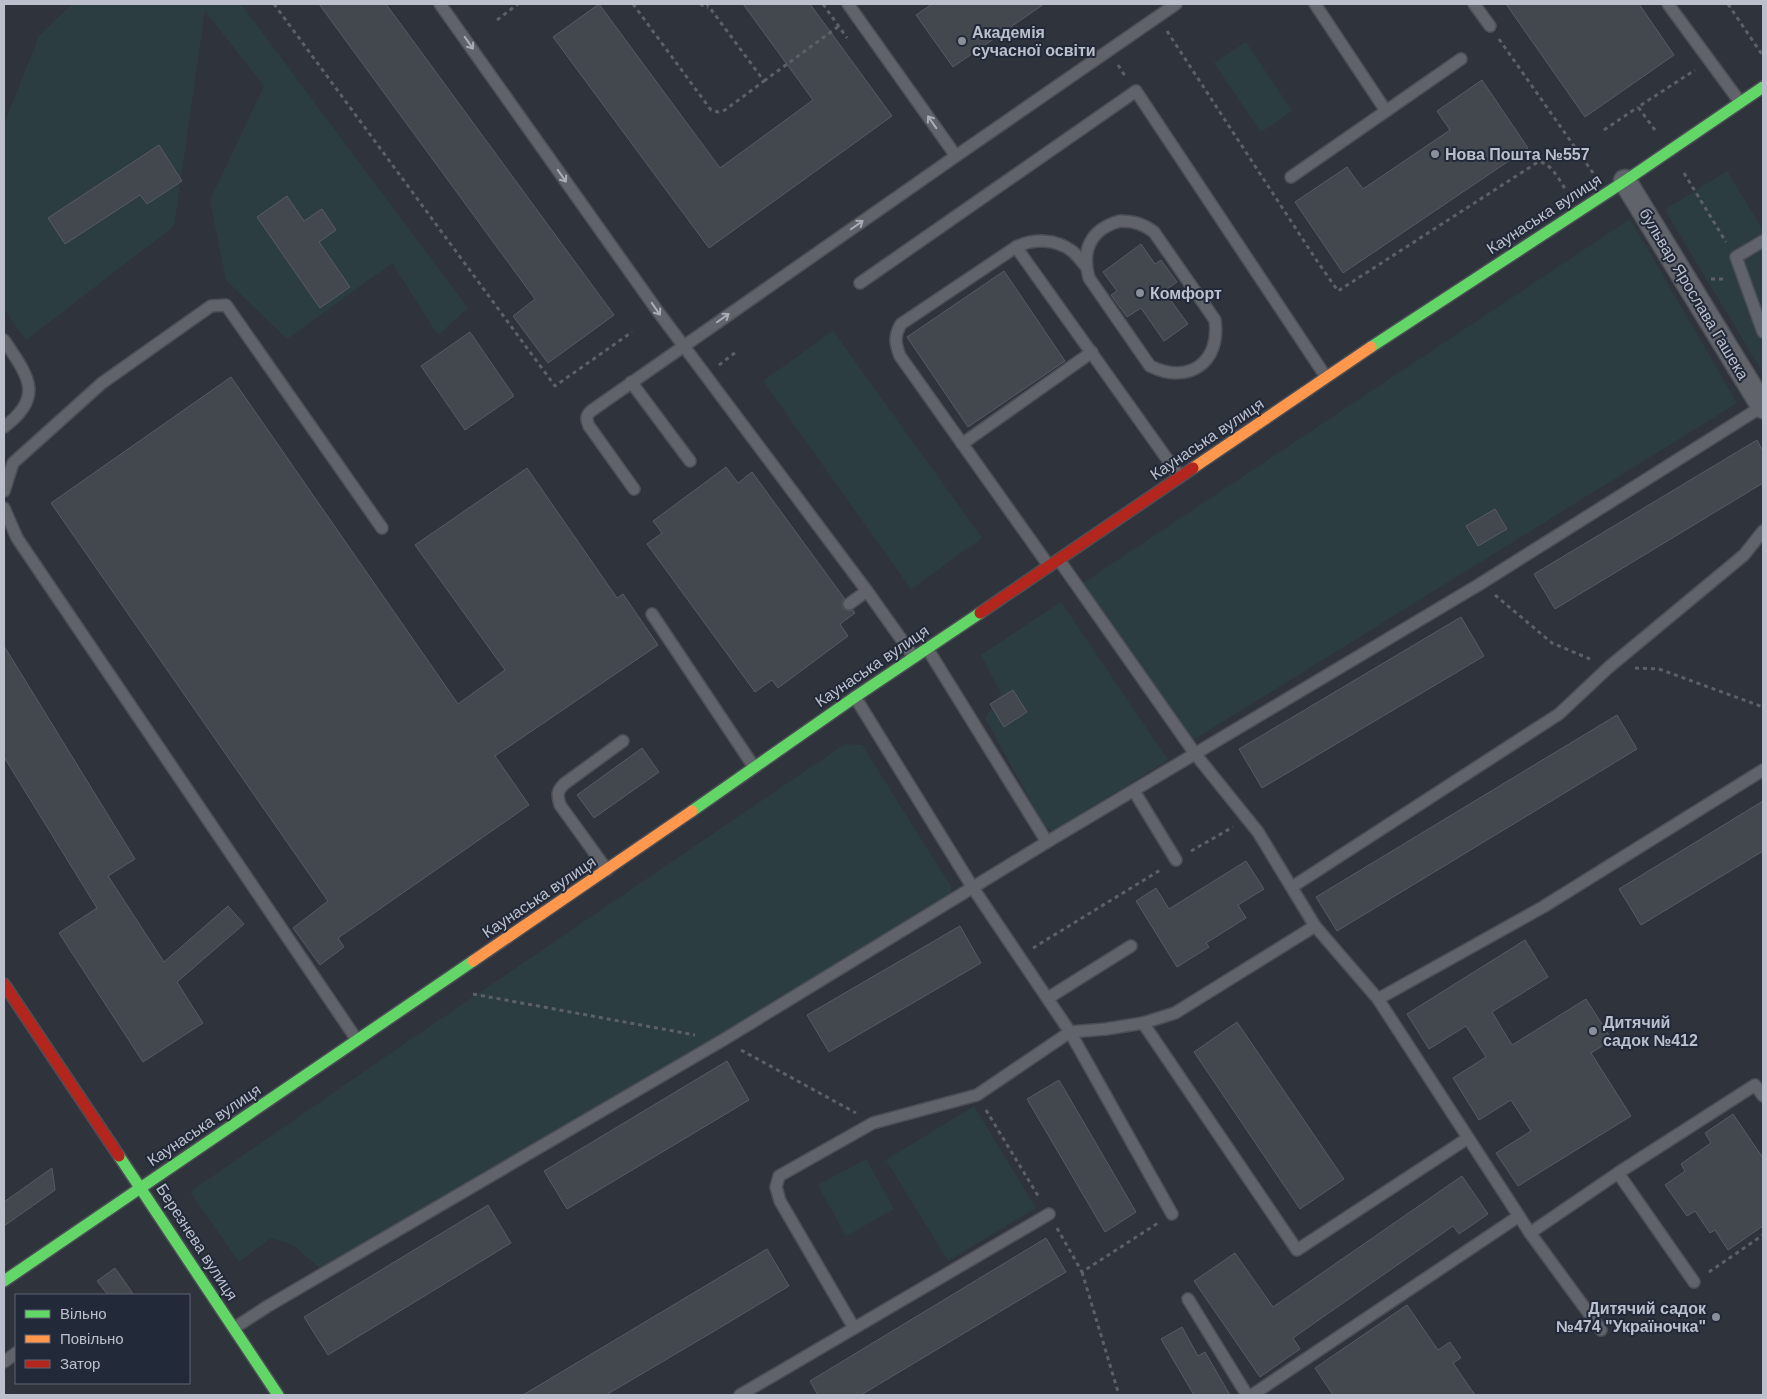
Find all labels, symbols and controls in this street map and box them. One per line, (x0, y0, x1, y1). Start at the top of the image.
place label: Академія сучасної освіти (972, 24, 1096, 59)
marker: Академія сучасної освіти (956, 35, 968, 47)
one-way arrow (464, 36, 474, 50)
one-way arrow (927, 116, 938, 129)
place label: Нова Пошта №557 (1445, 146, 1590, 163)
marker: Нова Пошта №557 (1429, 148, 1441, 160)
one-way arrow (557, 169, 567, 183)
street label: Каунаська вулиця (1484, 171, 1604, 257)
street label: бульвар Ярослава Гашека (1636, 205, 1752, 383)
one-way arrow (849, 220, 863, 230)
place label: Комфорт (1150, 285, 1222, 302)
marker: Комфорт (1134, 287, 1146, 299)
one-way arrow (651, 302, 661, 316)
one-way arrow (716, 313, 730, 323)
street label: Каунаська вулиця (1147, 395, 1267, 483)
street label: Каунаська вулиця (812, 622, 932, 710)
street label: Каунаська вулиця (479, 853, 599, 941)
place label: Дитячий садок №412 (1603, 1014, 1698, 1049)
marker: Дитячий садок №412 (1587, 1025, 1599, 1037)
street label: Каунаська вулиця (144, 1081, 264, 1169)
street label: Березнева вулиця (153, 1181, 241, 1303)
legend (15, 1294, 190, 1384)
place label: Дитячий садок №474 "Україночка" (1556, 1300, 1707, 1335)
text: Вільно (60, 1305, 107, 1322)
marker: Дитячий садок №474 "Україночка" (1710, 1311, 1722, 1323)
text: Повільно (60, 1330, 124, 1347)
text: Затор (60, 1355, 100, 1372)

